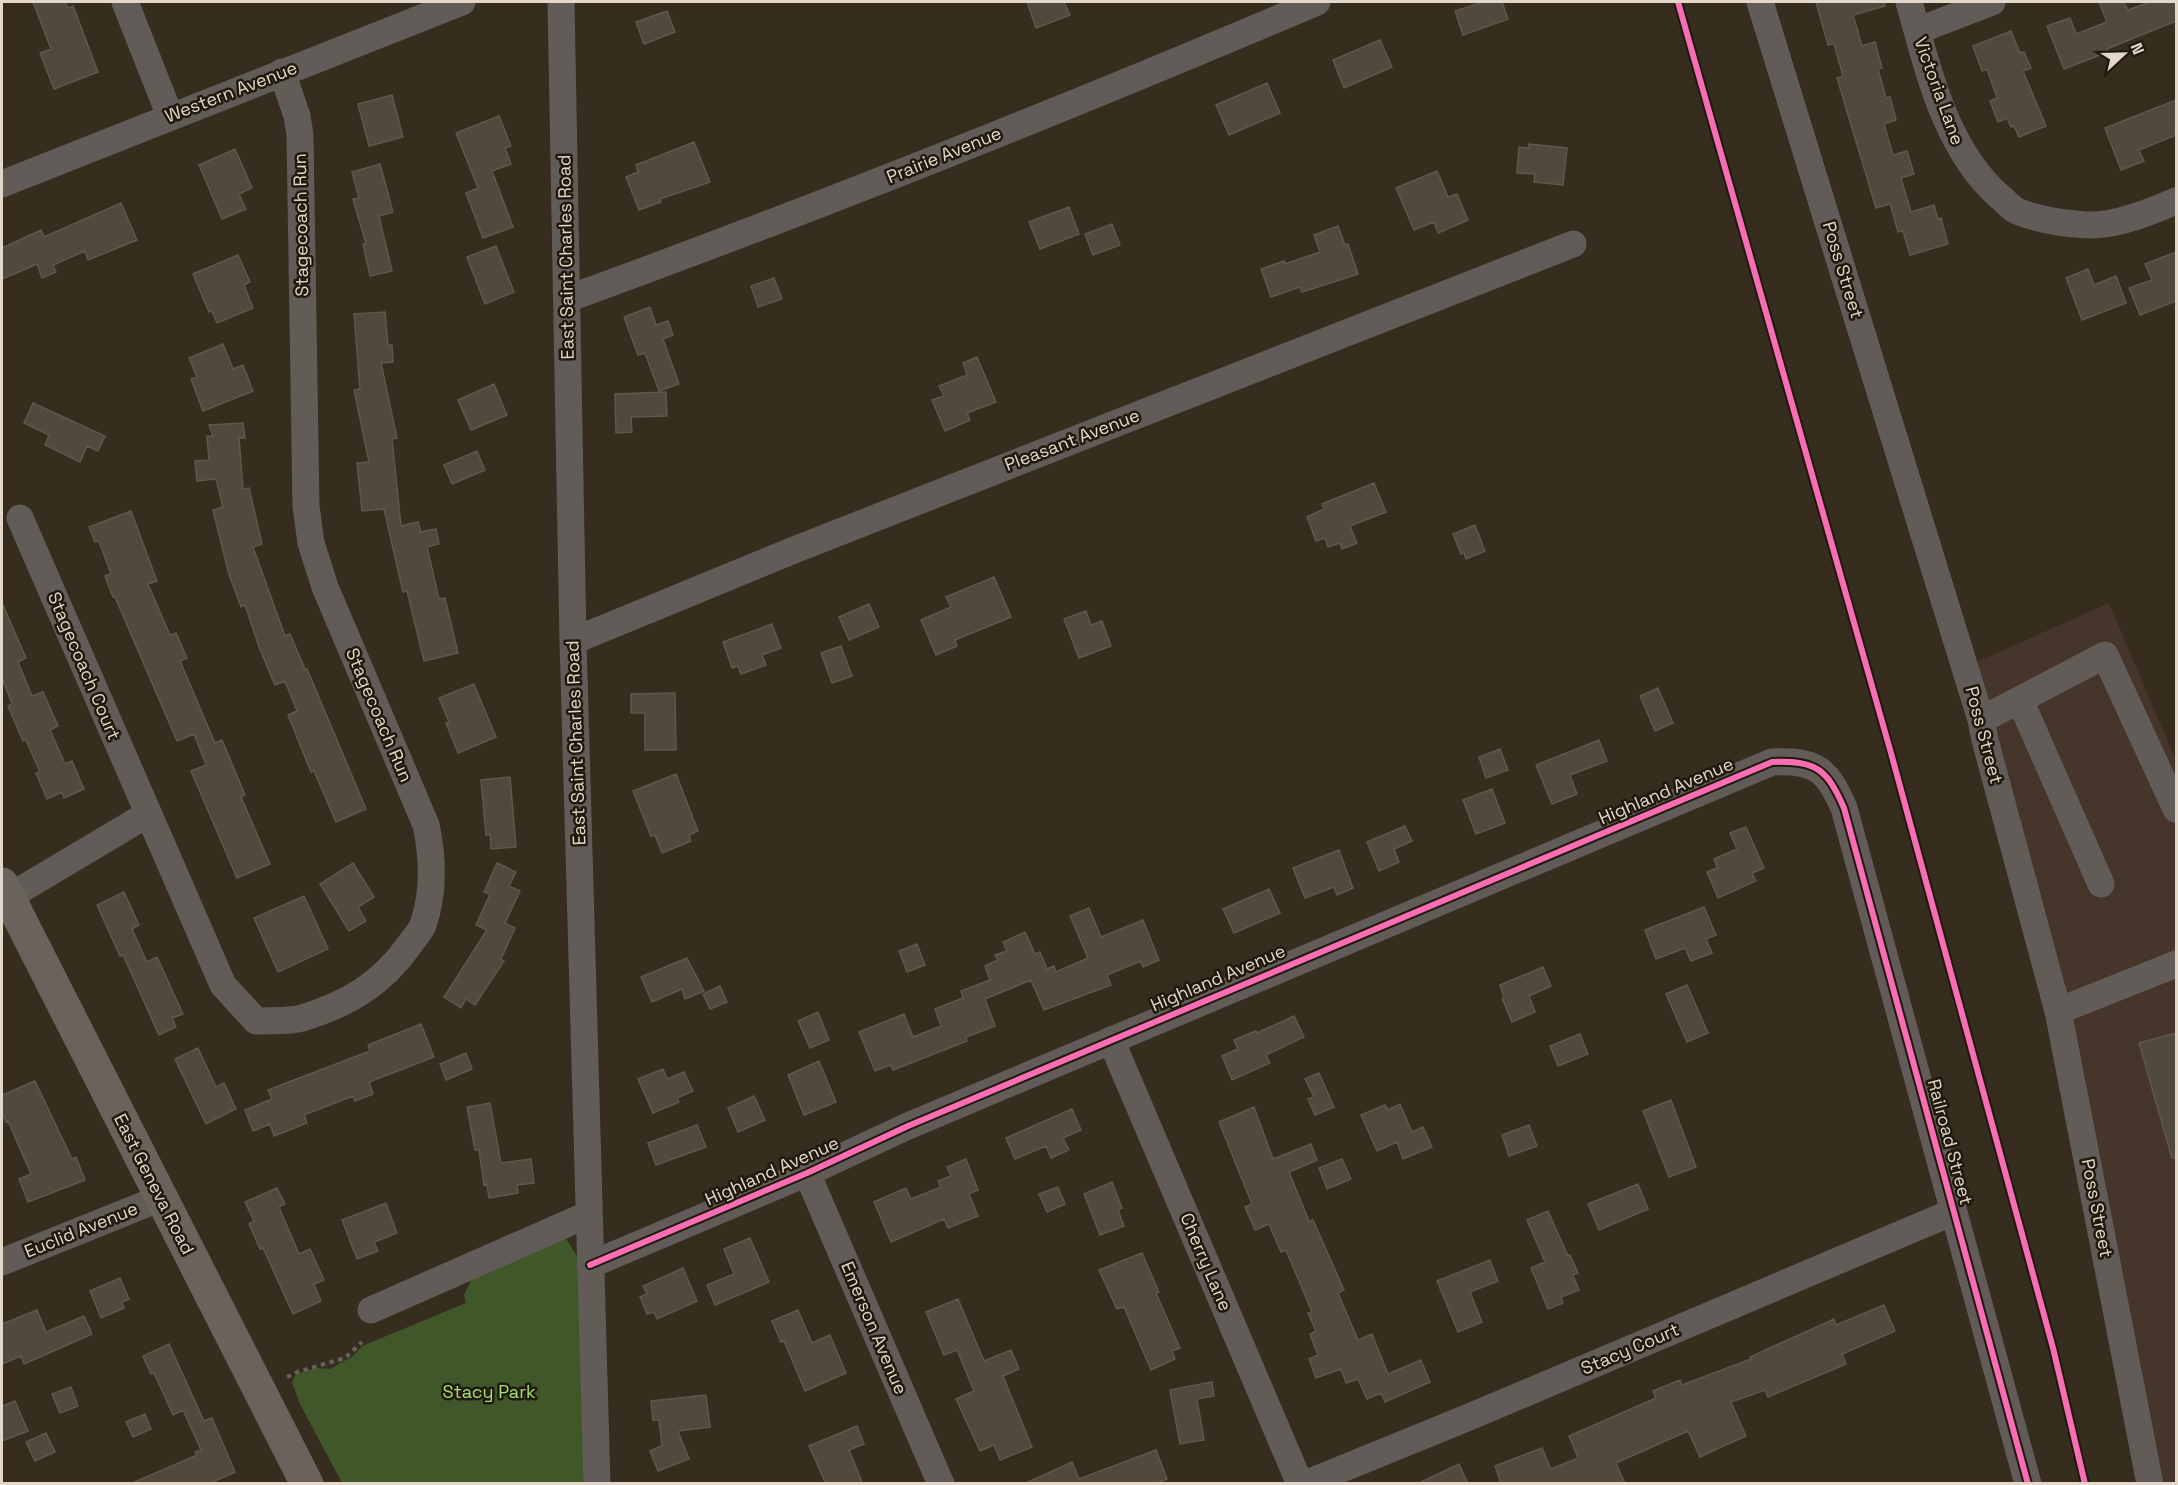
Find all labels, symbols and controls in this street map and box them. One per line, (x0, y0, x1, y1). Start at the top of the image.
north arrow (2094, 24, 2154, 84)
street label: Victoria Lane (1909, 34, 1970, 148)
text: N (2126, 40, 2149, 57)
street label: Western Avenue (161, 56, 300, 127)
street label: Prairie Avenue (883, 121, 1005, 188)
street label: Stagecoach Run (288, 153, 313, 297)
street label: East Saint Charles Road (552, 154, 579, 360)
street label: Poss Street (1818, 219, 1869, 321)
street label: Pleasant Avenue (1001, 403, 1143, 476)
street label: Stagecoach Court (43, 588, 126, 743)
street label: East Saint Charles Road (560, 640, 591, 846)
street label: Stagecoach Run (341, 644, 418, 785)
street label: Poss Street (1960, 683, 2009, 786)
street label: Highland Avenue (1595, 752, 1737, 829)
street label: Highland Avenue (1147, 939, 1289, 1016)
street label: Railroad Street (1923, 1076, 1978, 1207)
street label: East Geneva Road (109, 1109, 200, 1258)
street label: Highland Avenue (701, 1131, 842, 1210)
street label: Poss Street (2077, 1157, 2118, 1259)
street label: Euclid Avenue (21, 1196, 141, 1263)
street label: Cherry Lane (1175, 1209, 1237, 1314)
street label: Emerson Avenue (836, 1258, 913, 1398)
street label: Stacy Court (1577, 1318, 1682, 1380)
park label: Stacy Park (442, 1380, 536, 1403)

